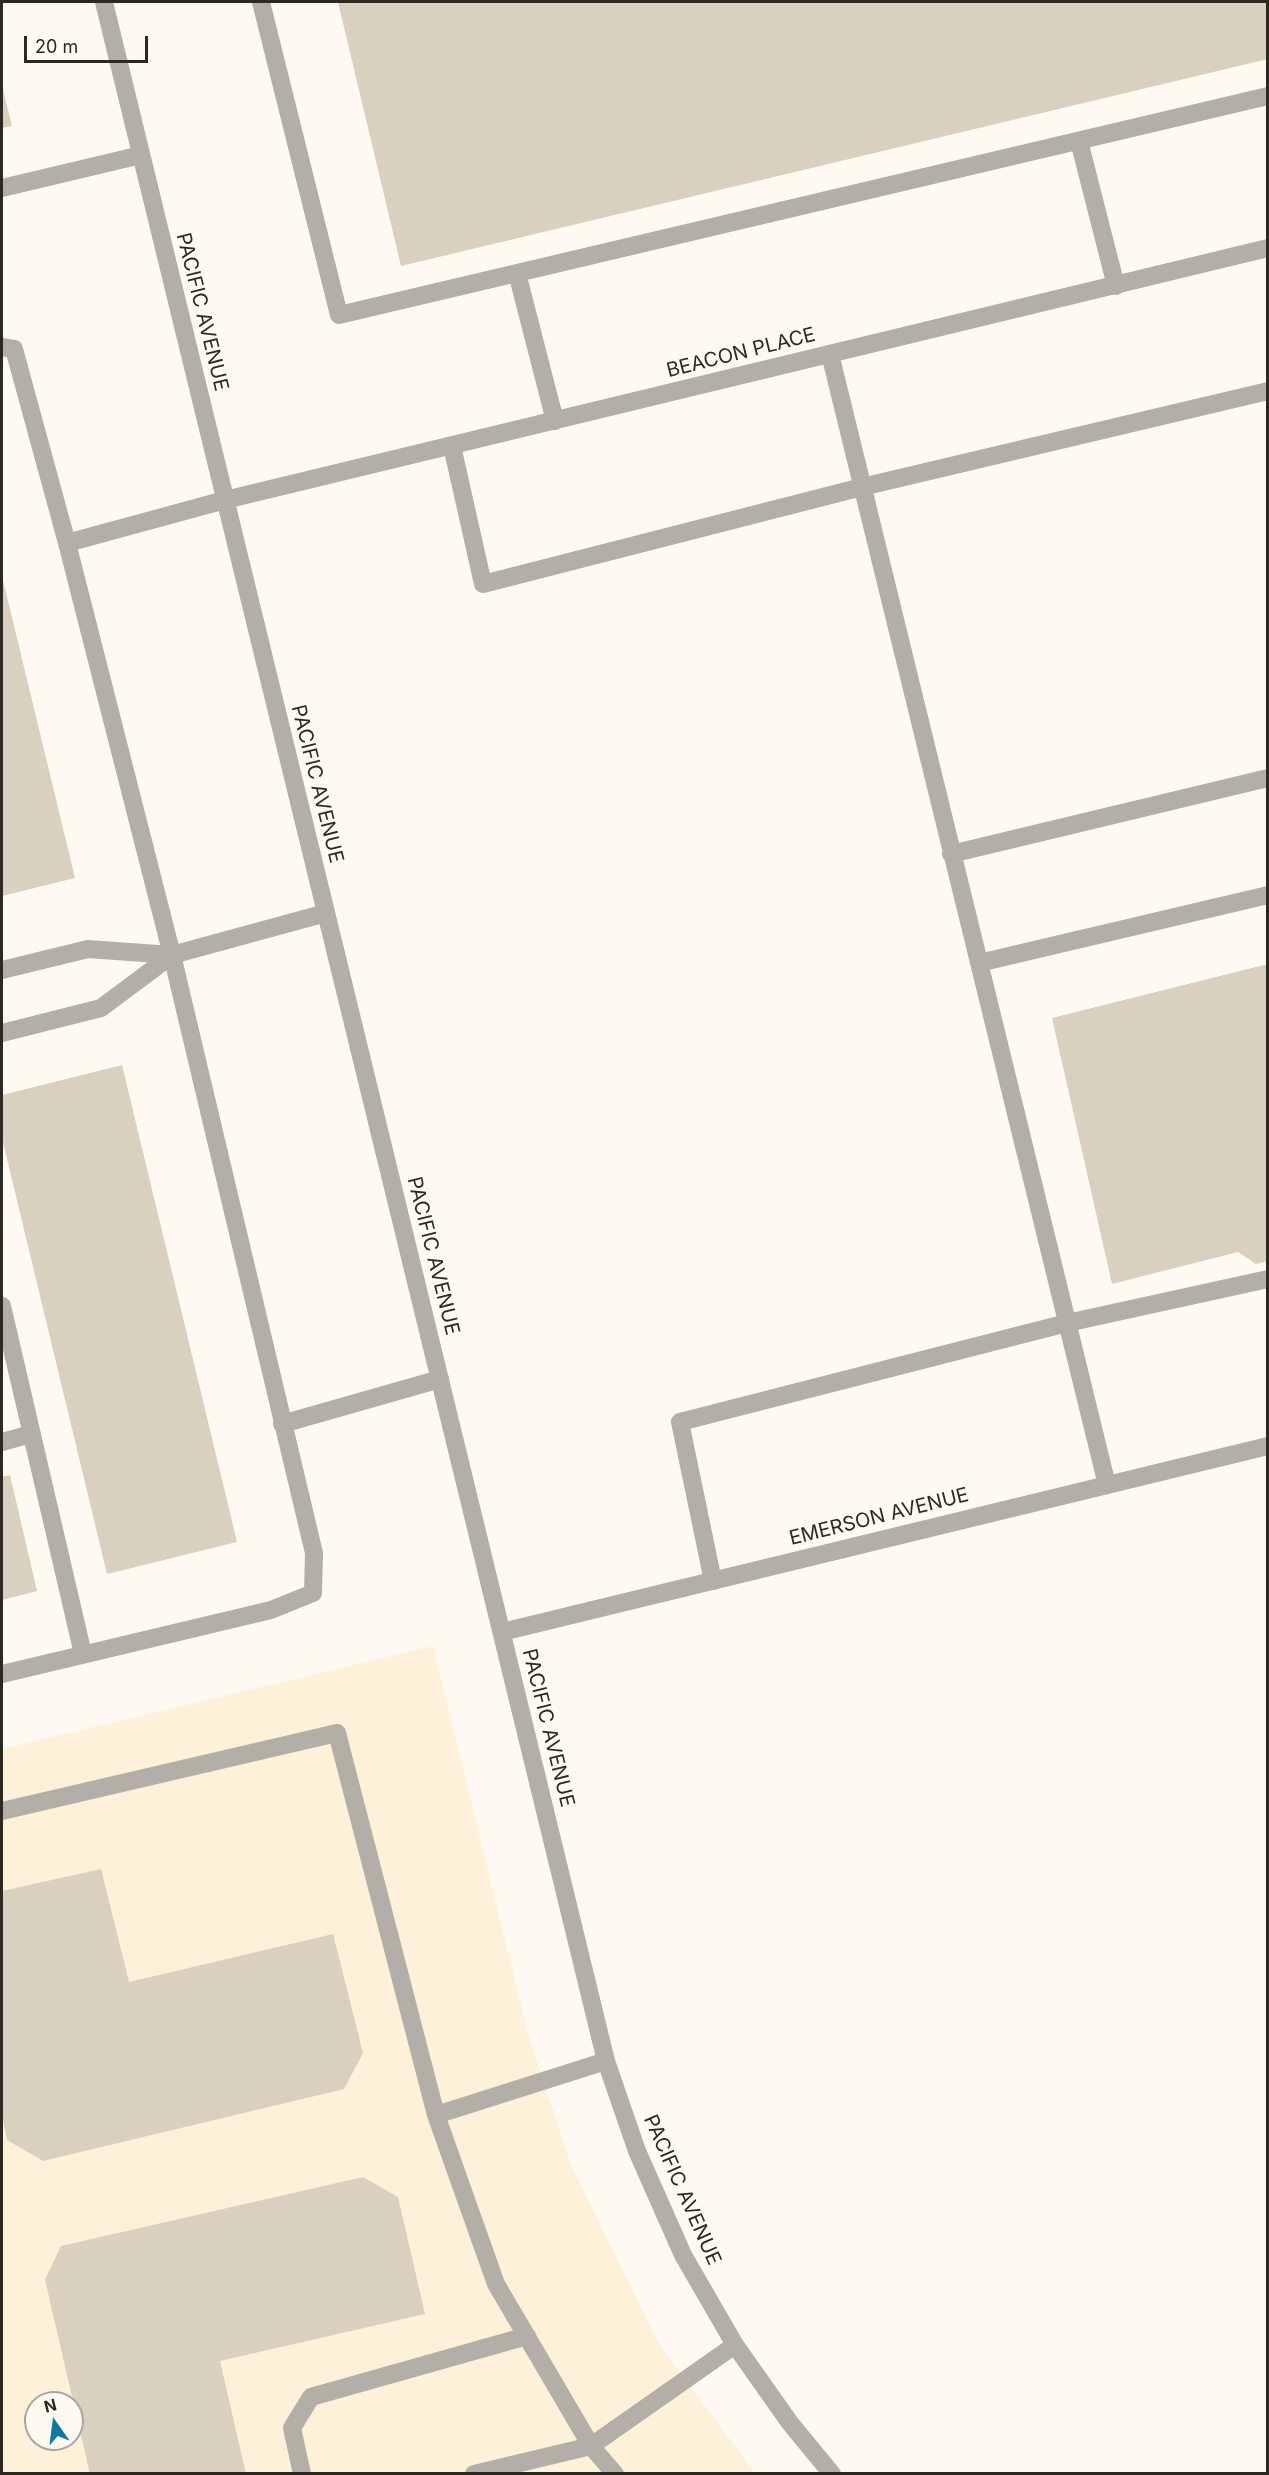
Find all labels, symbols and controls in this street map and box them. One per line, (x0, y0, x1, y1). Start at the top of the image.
scale bar (27, 24, 152, 62)
text: 20 m (35, 36, 78, 57)
street label: PACIFIC AVENUE (171, 230, 233, 394)
street label: BEACON PLACE (664, 323, 818, 383)
street label: PACIFIC AVENUE (286, 702, 348, 866)
street label: PACIFIC AVENUE (402, 1174, 464, 1338)
street label: EMERSON AVENUE (787, 1483, 971, 1551)
street label: PACIFIC AVENUE (517, 1646, 579, 1810)
street label: PACIFIC AVENUE (638, 2111, 726, 2269)
north arrow (24, 2391, 84, 2451)
text: N (42, 2394, 58, 2417)

